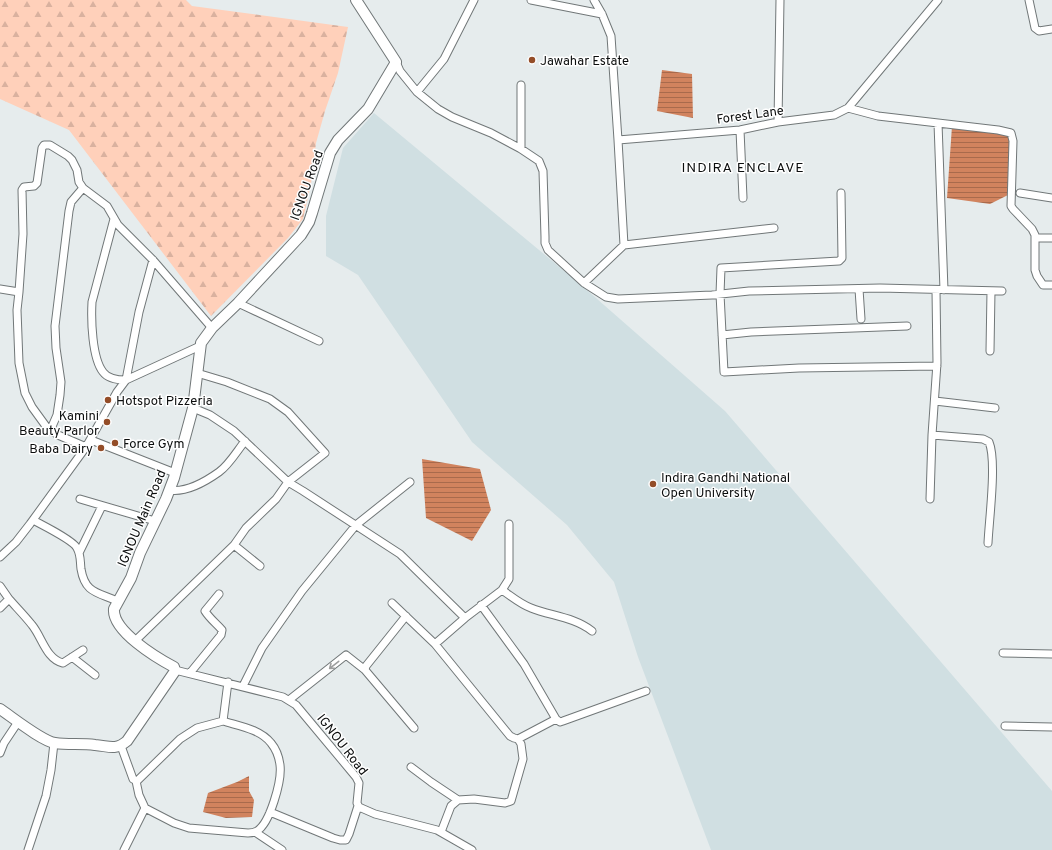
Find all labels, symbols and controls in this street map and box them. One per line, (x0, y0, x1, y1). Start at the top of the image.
place label: Jawahar Estate (540, 54, 629, 70)
marker: Jawahar Estate (527, 55, 537, 65)
street label: Forest Lane (716, 103, 785, 129)
street label: IGNOU Road (288, 148, 328, 223)
district label: INDIRA ENCLAVE (681, 160, 805, 177)
place label: Hotspot Pizzeria (116, 394, 213, 410)
marker: Hotspot Pizzeria (103, 395, 113, 405)
place label: Kamini Beauty Parlor (19, 409, 99, 440)
marker: Kamini Beauty Parlor (102, 417, 112, 427)
place label: Force Gym (123, 437, 185, 453)
marker: Force Gym (110, 438, 120, 448)
place label: Baba Dairy (29, 442, 93, 458)
marker: Baba Dairy (96, 443, 106, 453)
street label: IGNOU Main Road (115, 468, 171, 570)
place label: Indira Gandhi National Open University (661, 471, 790, 502)
marker: Indira Gandhi National Open University (648, 479, 658, 489)
one-way arrow (328, 660, 339, 669)
street label: IGNOU Road (313, 711, 370, 779)

